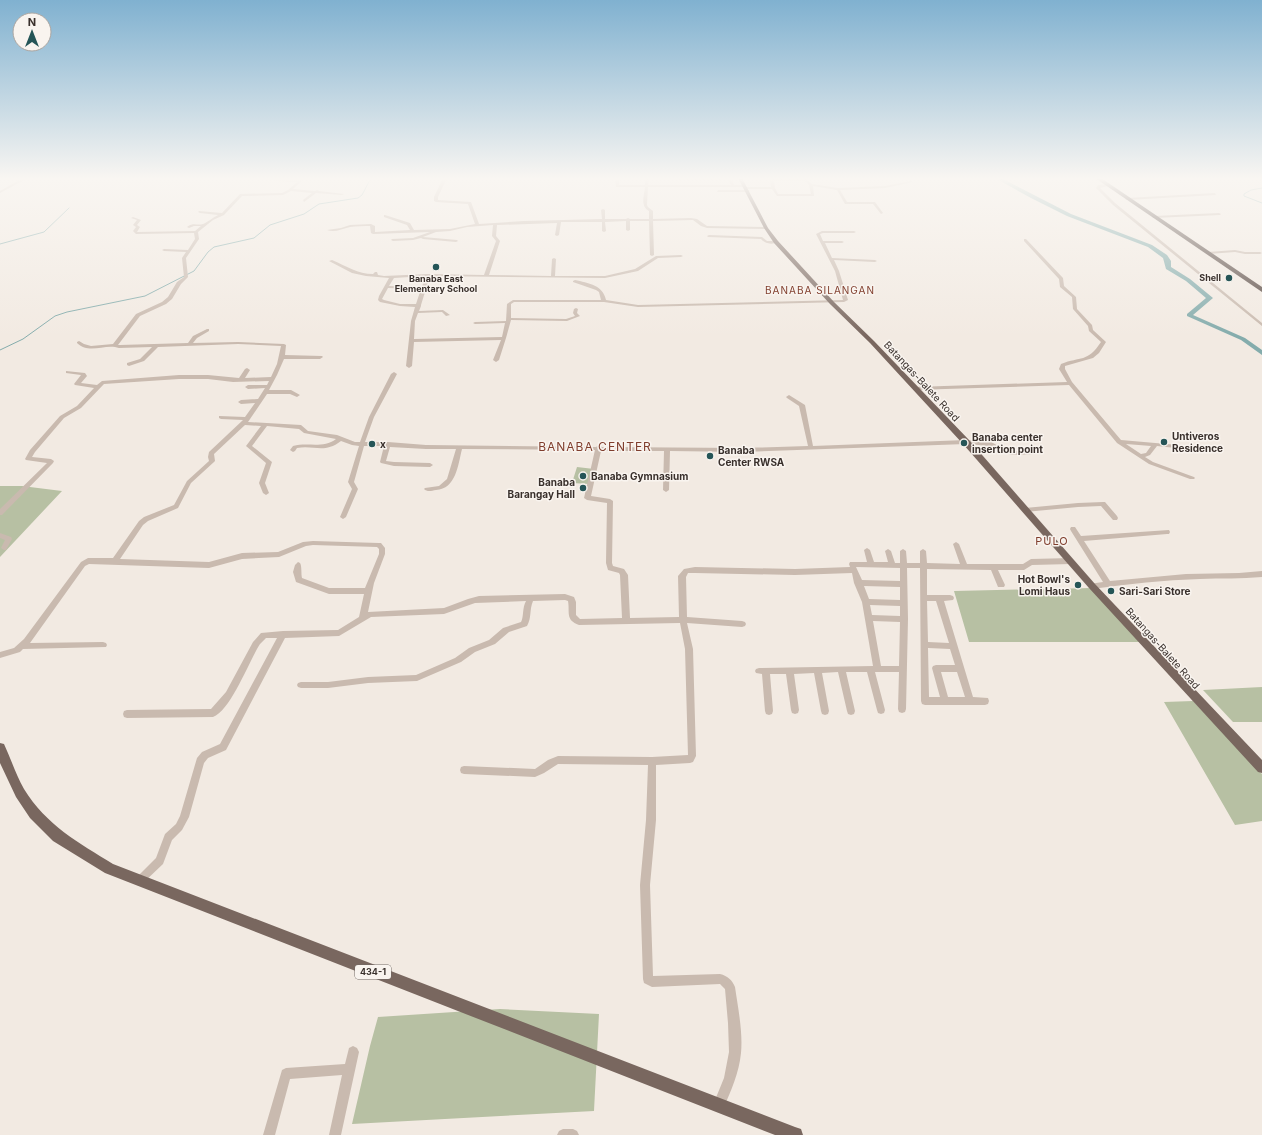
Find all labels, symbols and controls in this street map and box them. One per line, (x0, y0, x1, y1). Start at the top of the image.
north arrow (12, 12, 52, 52)
text: N (28, 15, 36, 29)
marker: Banaba East Elementary School (431, 262, 441, 272)
place label: Shell (1199, 272, 1221, 283)
place label: Banaba East Elementary School (395, 273, 477, 294)
marker: Shell (1224, 273, 1234, 283)
district label: BANABA SILANGAN (765, 284, 875, 296)
street label: Batangas-Balete Road (882, 339, 962, 423)
place label: Untiveros Residence (1172, 430, 1223, 454)
place label: Banaba center insertion point (972, 431, 1043, 455)
marker: Untiveros Residence (1159, 437, 1169, 447)
place label: x (380, 438, 386, 450)
marker: Banaba center insertion point (959, 438, 969, 448)
marker: x (367, 439, 377, 449)
district label: BANABA CENTER (538, 439, 652, 454)
place label: Banaba Center RWSA (718, 444, 785, 468)
marker: Banaba Center RWSA (705, 451, 715, 461)
place label: Banaba Gymnasium (591, 470, 688, 483)
marker: Banaba Gymnasium (578, 471, 588, 481)
place label: Banaba Barangay Hall (508, 476, 575, 501)
marker: Banaba Barangay Hall (578, 483, 588, 493)
district label: PULO (1035, 534, 1069, 548)
place label: Hot Bowl's Lomi Haus (1018, 573, 1070, 597)
marker: Hot Bowl's Lomi Haus (1073, 580, 1083, 590)
place label: Sari-Sari Store (1119, 585, 1191, 597)
marker: Sari-Sari Store (1106, 586, 1116, 596)
street label: Batangas-Balete Road (1123, 605, 1203, 691)
road number: 434-1 (355, 965, 391, 979)

